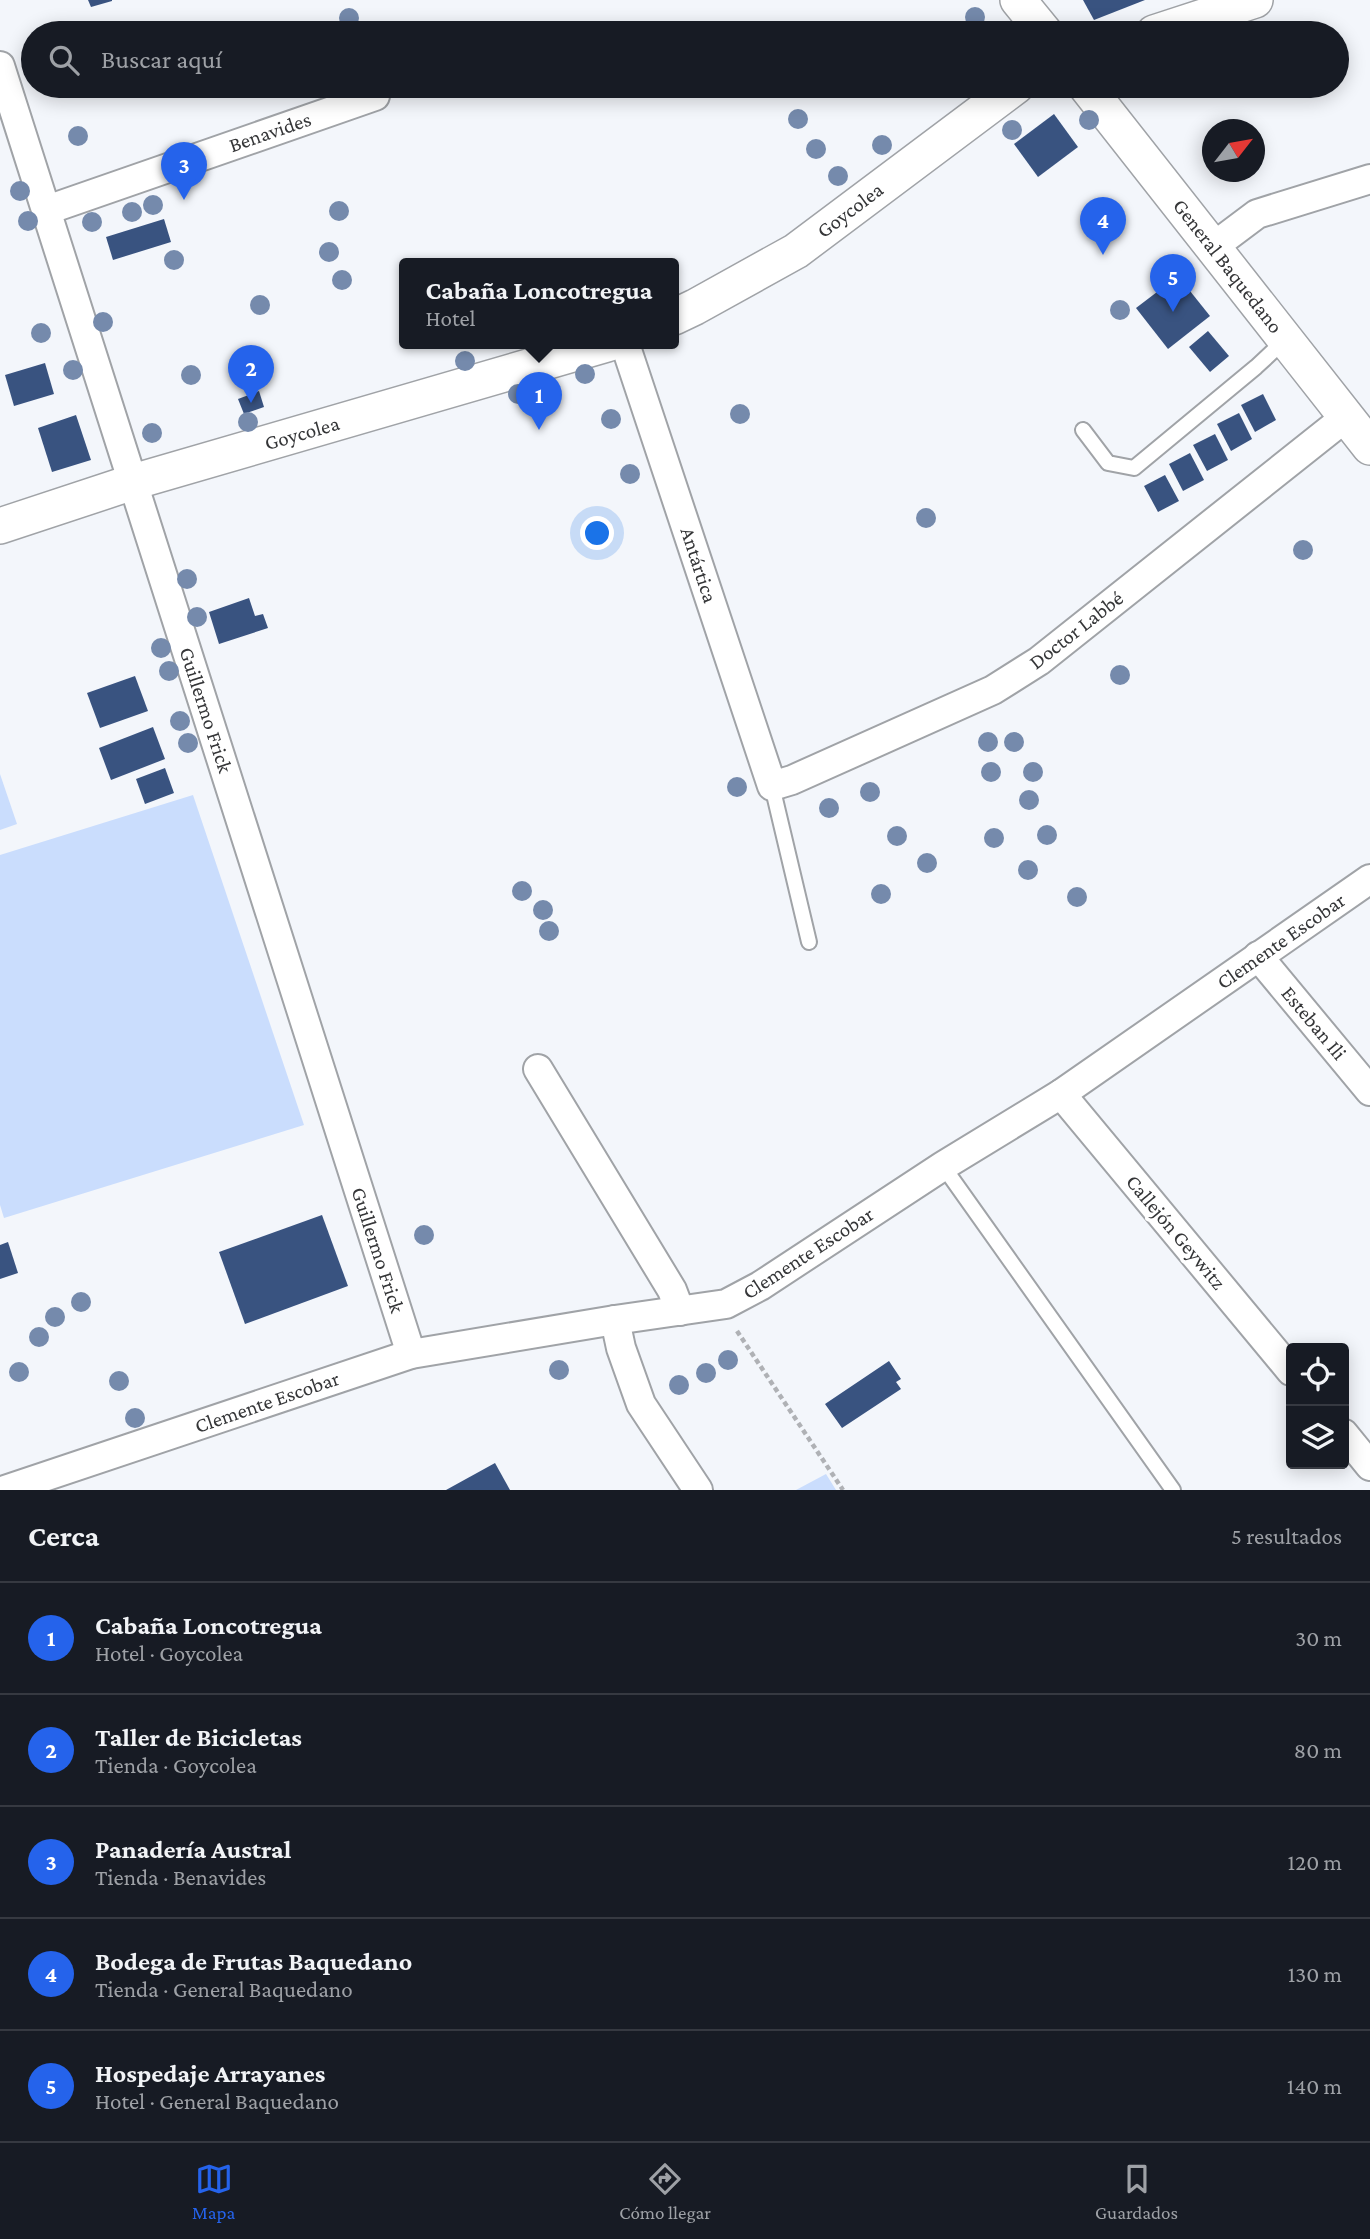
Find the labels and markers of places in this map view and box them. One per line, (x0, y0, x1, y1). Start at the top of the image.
pin: 3 (161, 142, 207, 200)
pin: 4 (1080, 197, 1126, 255)
pin: 5 (1150, 254, 1196, 312)
pin: 2 (228, 345, 274, 403)
pin: 1 (516, 372, 562, 430)

